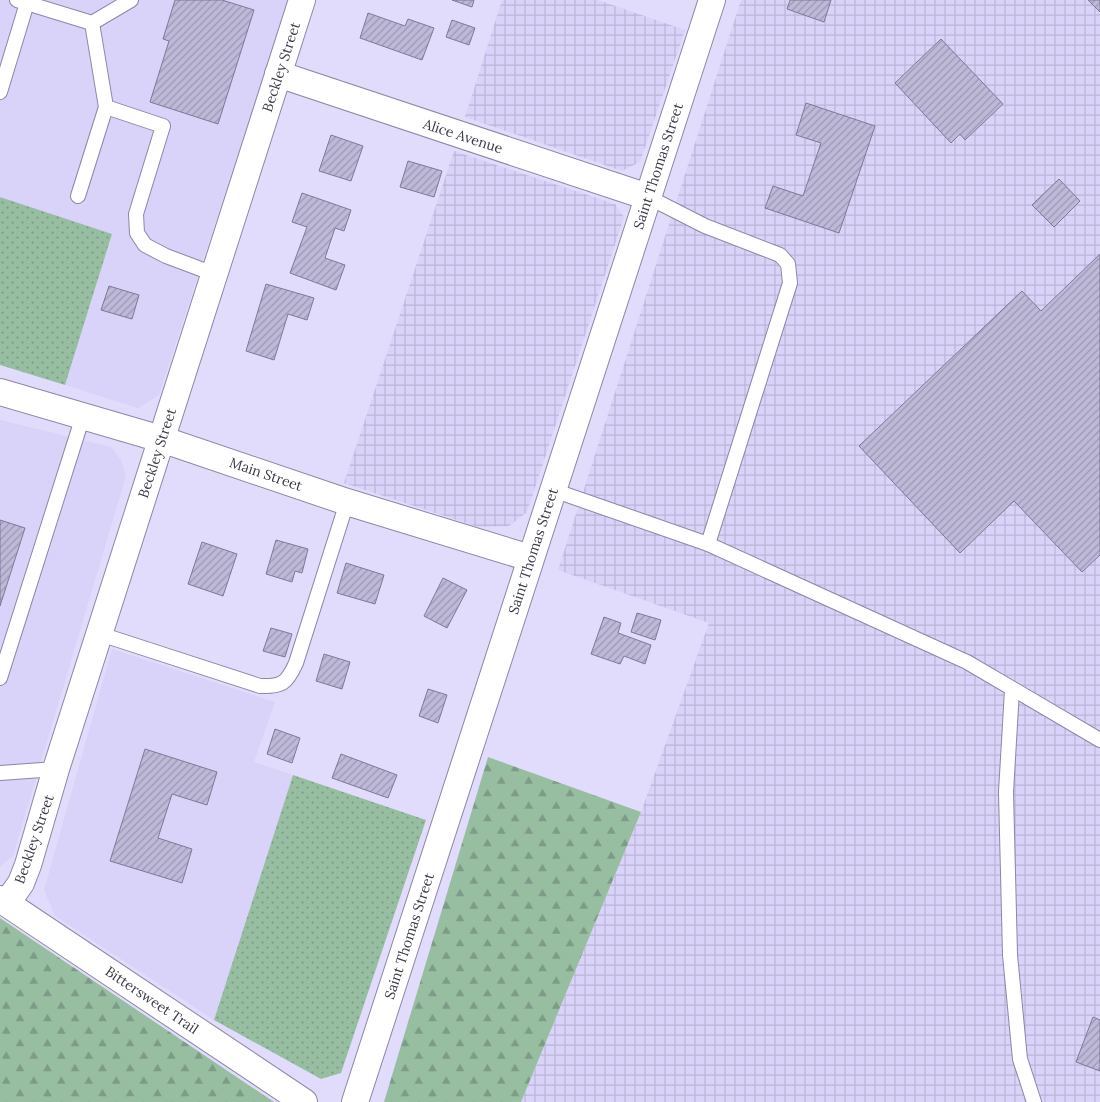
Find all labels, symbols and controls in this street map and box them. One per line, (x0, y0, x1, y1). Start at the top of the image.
street label: Beckley Street (258, 19, 304, 114)
street label: Saint Thomas Street (629, 100, 687, 231)
street label: Alice Avenue (420, 114, 505, 157)
street label: Beckley Street (134, 405, 180, 500)
street label: Main Street (227, 453, 305, 495)
street label: Saint Thomas Street (504, 485, 562, 616)
street label: Beckley Street (10, 791, 58, 886)
street label: Saint Thomas Street (380, 870, 438, 1001)
street label: Bittersweet Trail (102, 962, 202, 1038)

